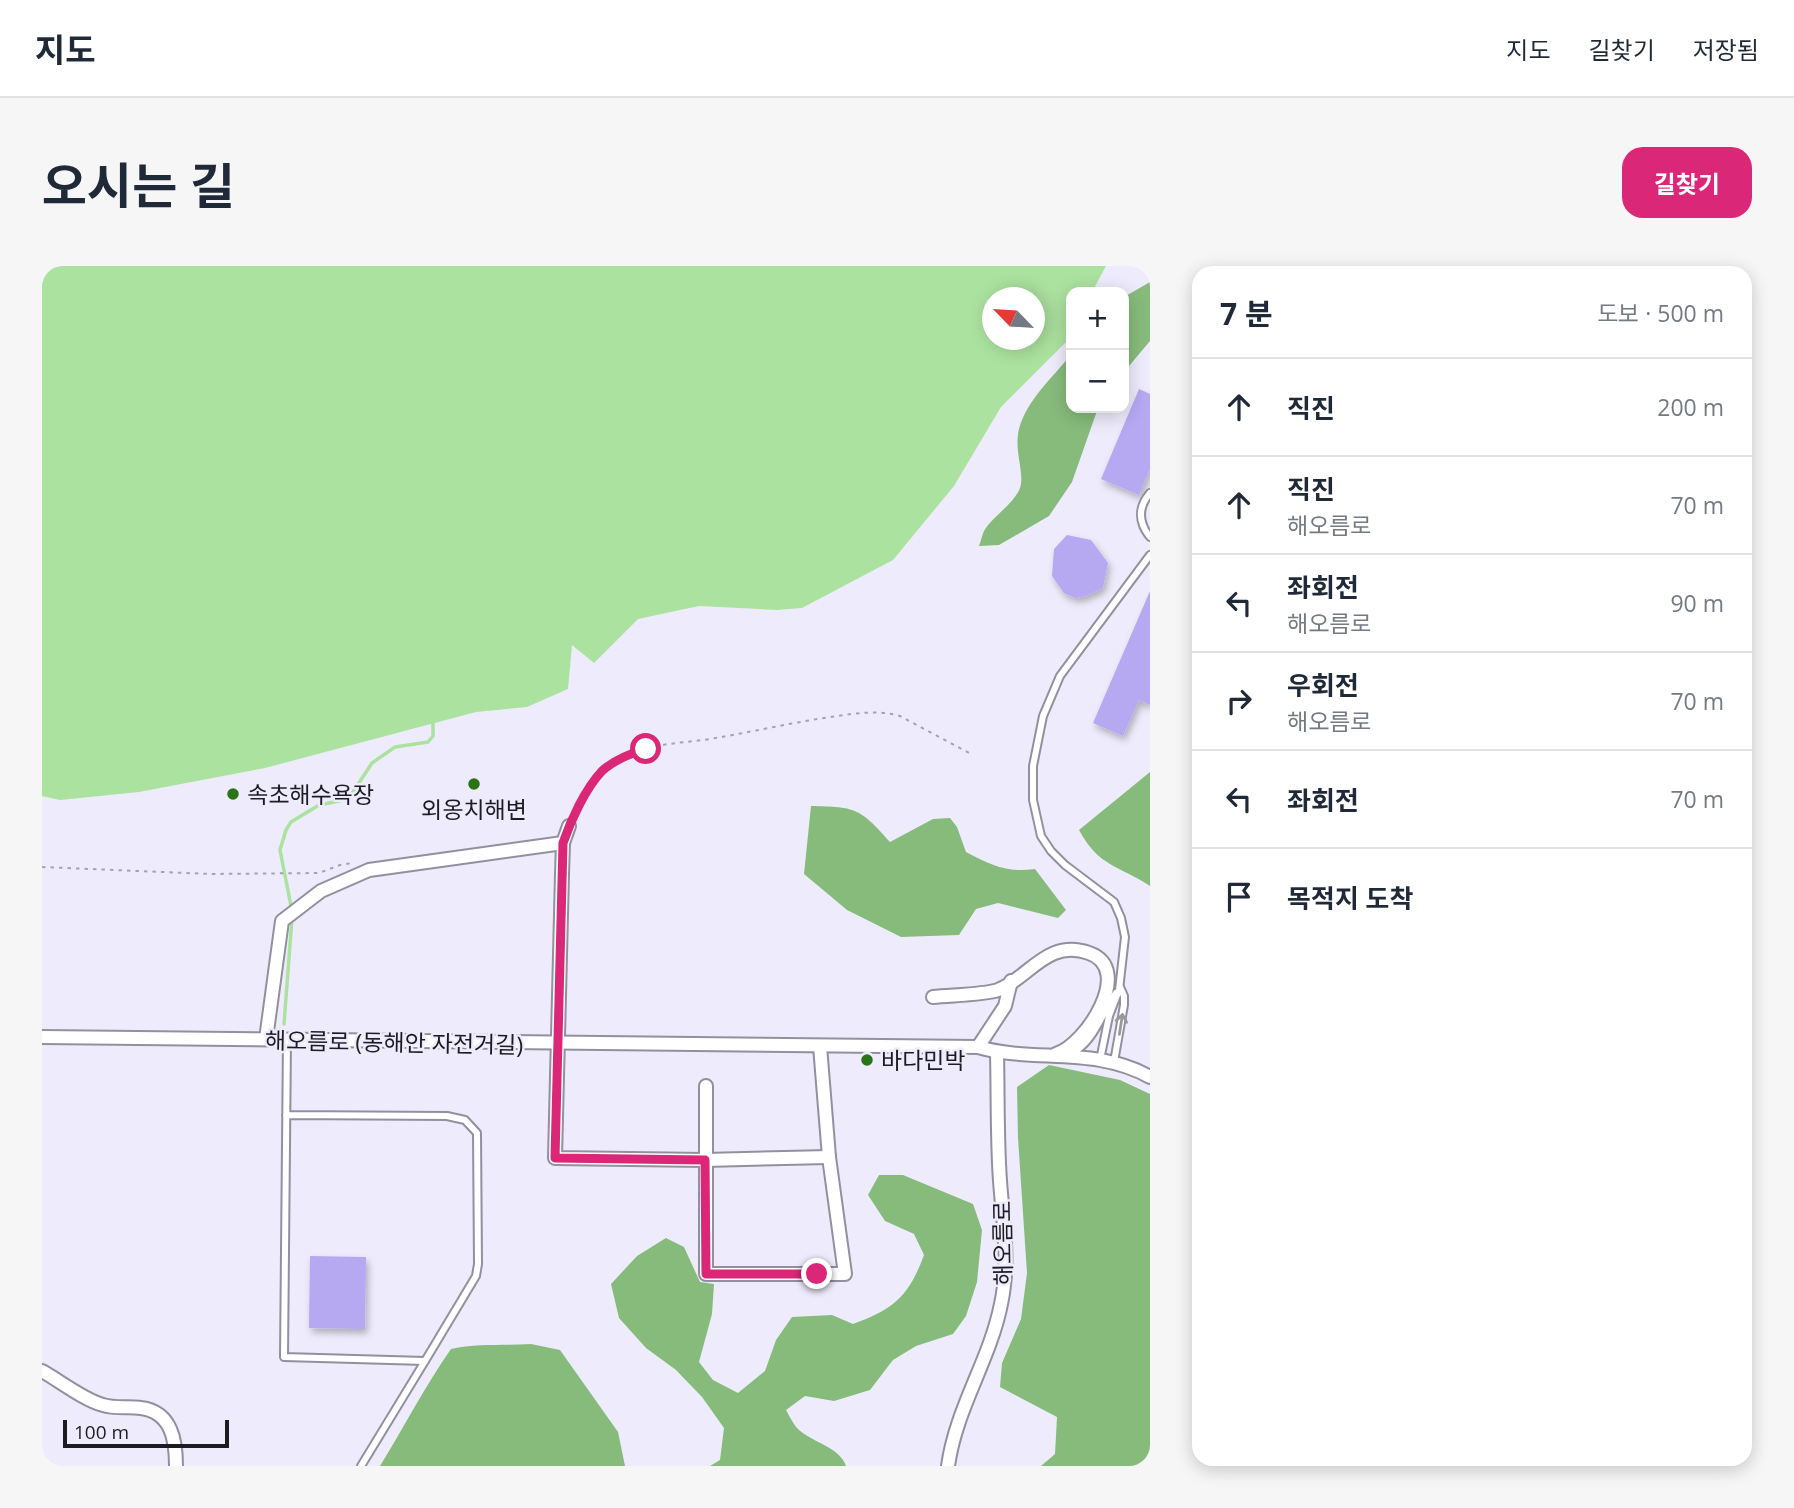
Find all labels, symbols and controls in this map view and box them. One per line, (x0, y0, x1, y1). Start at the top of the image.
text: 지도 (35, 27, 96, 72)
text: 지도 (1506, 33, 1551, 66)
text: 길찾기 (1589, 33, 1655, 66)
text: 저장됨 (1693, 33, 1759, 66)
button: 길찾기 (1622, 147, 1752, 218)
text: 오시는 길 (42, 152, 235, 218)
north arrow (982, 287, 1045, 350)
map controls (1066, 287, 1129, 413)
button: + (1066, 287, 1129, 350)
text: 7 분 (1220, 293, 1273, 334)
text: 도보 · 500 m (1597, 297, 1724, 329)
button: − (1066, 350, 1129, 413)
icon: ahead (1220, 388, 1258, 426)
text: 직진 (1287, 390, 1335, 426)
text: 200 m (1657, 391, 1724, 423)
text: 직진 (1287, 471, 1335, 507)
icon: ahead (1220, 486, 1258, 524)
text: 70 m (1670, 489, 1724, 521)
text: 해오름로 (1287, 509, 1372, 541)
text: 좌회전 (1287, 569, 1359, 605)
icon: left (1220, 584, 1258, 622)
text: 90 m (1670, 587, 1724, 619)
text: 해오름로 (1287, 607, 1372, 639)
text: 우회전 (1287, 667, 1359, 703)
icon: right (1220, 682, 1258, 720)
text: 70 m (1670, 685, 1724, 717)
text: 해오름로 (1287, 705, 1372, 737)
route start (630, 733, 661, 764)
marker: 외옹치해변 (466, 776, 482, 792)
place label: 속초해수욕장 (247, 778, 374, 810)
icon: left (1220, 780, 1258, 818)
text: 좌회전 (1287, 782, 1359, 818)
text: 70 m (1670, 783, 1724, 815)
marker: 속초해수욕장 (225, 786, 241, 802)
place label: 외옹치해변 (421, 793, 527, 825)
icon: arrive (1220, 878, 1258, 916)
text: 목적지 도착 (1287, 880, 1413, 916)
one-way arrow (1115, 1013, 1128, 1036)
street label: 해오름로 (동해안 자전거길) (265, 1024, 523, 1060)
place label: 바다민박 (881, 1044, 966, 1076)
marker: 바다민박 (859, 1052, 875, 1068)
street label: 해오름로 (985, 1200, 1019, 1286)
route end (801, 1258, 832, 1289)
scale bar (63, 1417, 229, 1449)
text: 100 m (74, 1419, 129, 1445)

